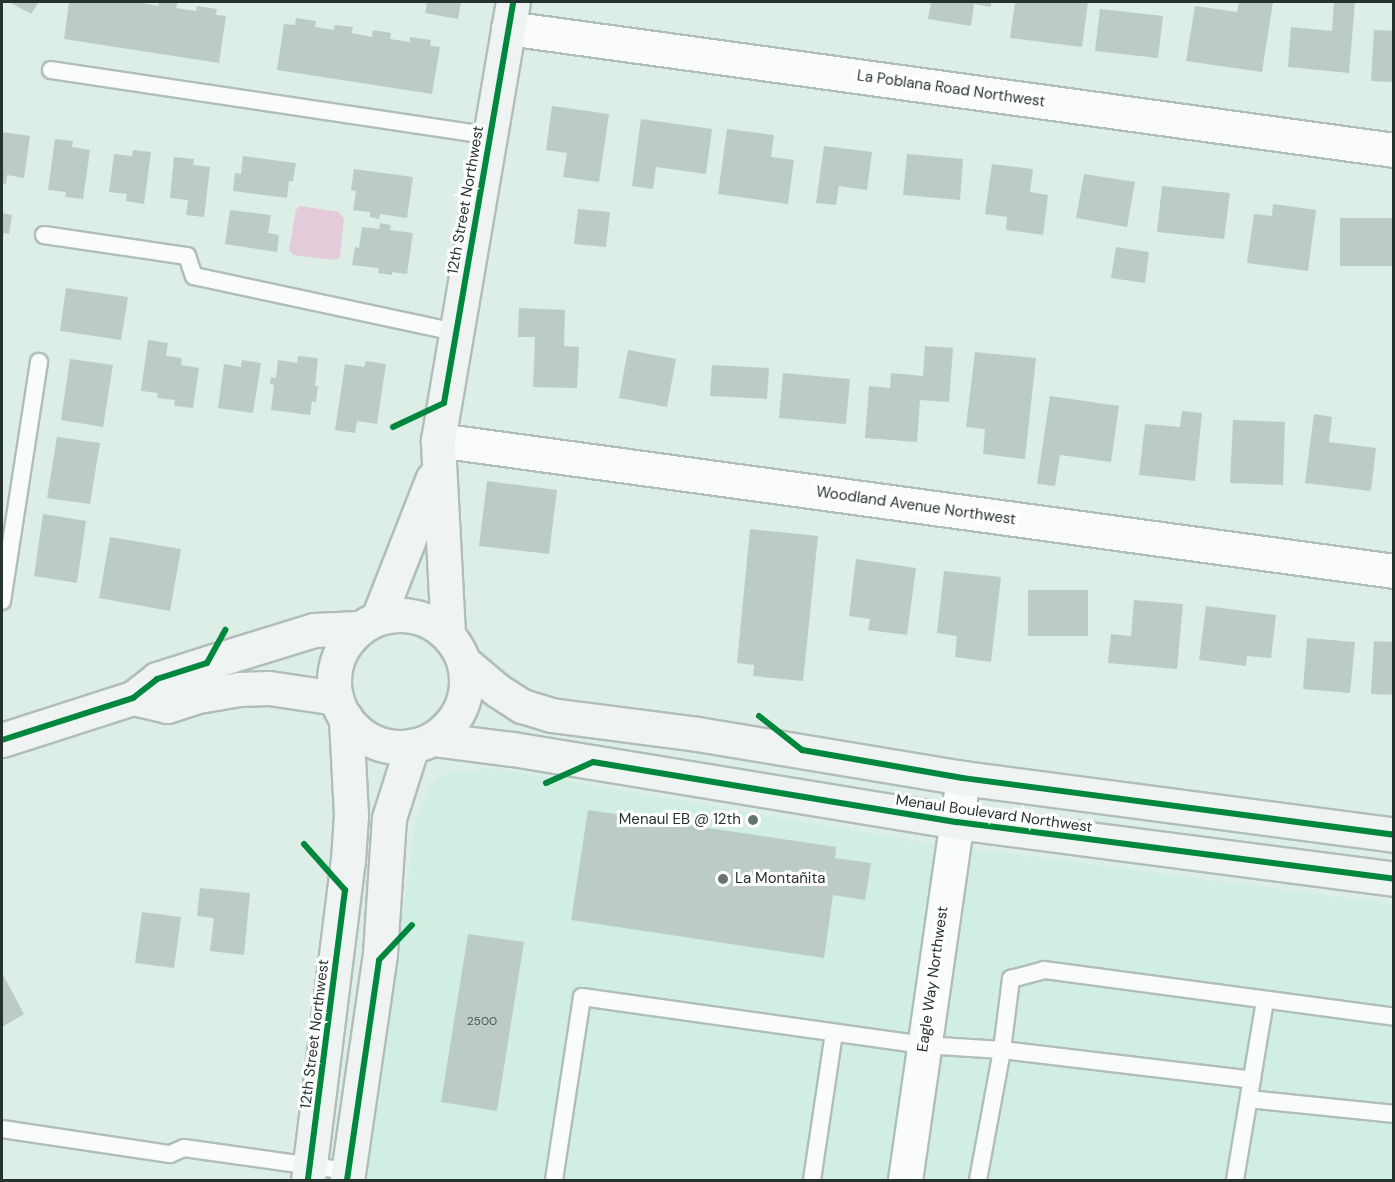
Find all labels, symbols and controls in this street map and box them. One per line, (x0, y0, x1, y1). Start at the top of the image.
street label: La Poblana Road Northwest (856, 67, 1046, 111)
street label: 12th Street Northwest (444, 124, 488, 276)
street label: Woodland Avenue Northwest (815, 483, 1017, 529)
street label: Menaul Boulevard Northwest (895, 791, 1093, 837)
place label: Menaul EB @ 12th (619, 811, 741, 829)
marker: Menaul EB @ 12th (746, 813, 760, 827)
place label: La Montañita (735, 870, 825, 888)
marker: La Montañita (716, 872, 730, 886)
street label: Eagle Way Northwest (914, 905, 952, 1053)
street label: 12th Street Northwest (297, 958, 333, 1110)
house number: 2500 (467, 1015, 497, 1029)

